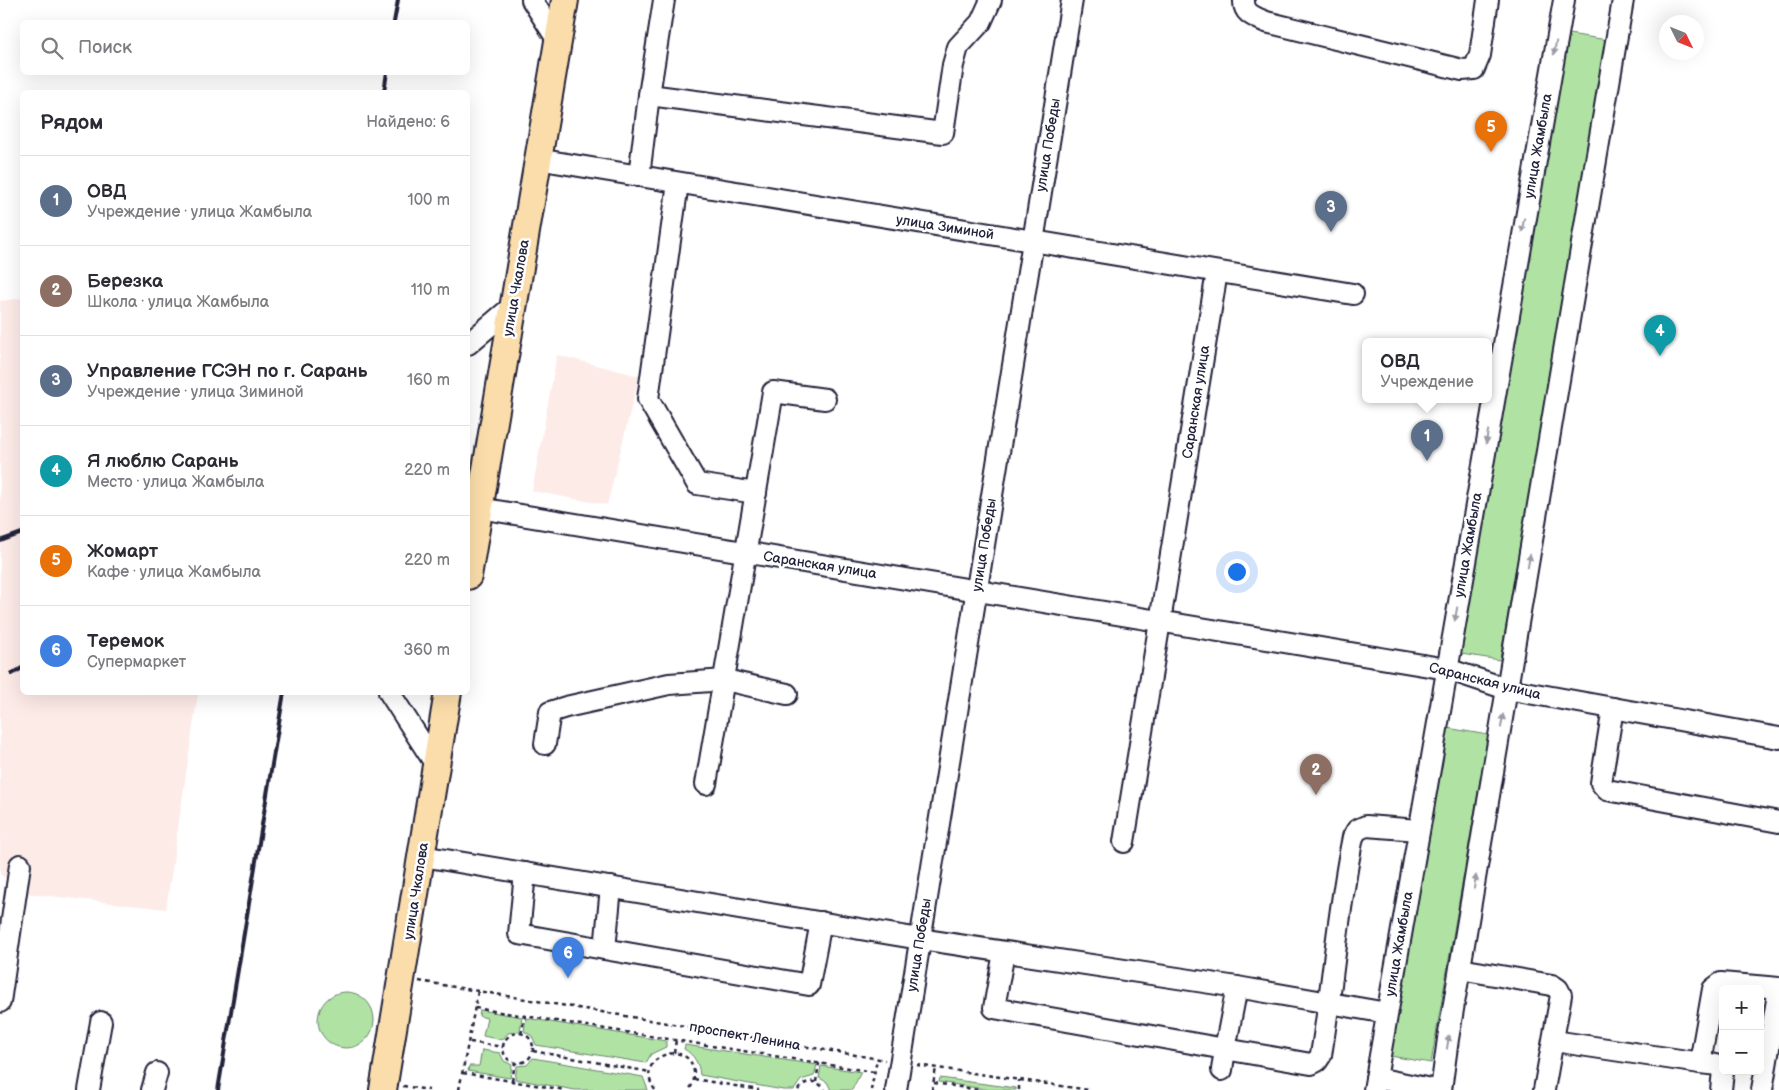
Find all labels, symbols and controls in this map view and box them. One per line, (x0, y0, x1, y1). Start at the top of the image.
north arrow (1659, 15, 1704, 60)
search box (20, 20, 470, 75)
icon: search (38, 34, 66, 62)
text: Поиск (78, 36, 132, 59)
one-way arrow (1551, 40, 1559, 56)
street label: улица Жамбыла (1520, 91, 1556, 200)
street label: улица Победы (1032, 97, 1064, 193)
text: Рядом (40, 110, 103, 135)
pin: 5 (1475, 111, 1507, 152)
text: Найдено: 6 (366, 113, 450, 132)
text: ОВД (87, 180, 126, 203)
text: 1 (53, 191, 59, 210)
text: 100 m (407, 191, 450, 210)
pin: 3 (1315, 191, 1347, 232)
text: Учреждение · улица Жамбыла (87, 203, 312, 222)
street label: улица Зиминой (895, 211, 995, 243)
one-way arrow (1519, 218, 1527, 234)
street label: улица Чкалова (499, 237, 533, 338)
text: Березка (87, 270, 163, 293)
text: 2 (51, 281, 61, 300)
text: 110 m (411, 281, 450, 300)
text: Школа · улица Жамбыла (87, 293, 269, 312)
pin: 4 (1644, 315, 1676, 356)
popup (1362, 338, 1492, 403)
street label: Саранская улица (1179, 343, 1213, 460)
text: ОВД (1380, 350, 1420, 373)
text: Управление ГСЭН по г. Сарань (87, 360, 367, 383)
text: 3 (51, 371, 61, 390)
text: 160 m (407, 371, 450, 390)
text: Учреждение (1380, 373, 1474, 392)
text: Учреждение · улица Зиминой (87, 383, 304, 402)
pin: 1 (1411, 420, 1443, 461)
one-way arrow (1482, 429, 1490, 445)
text: Я люблю Сарань (87, 450, 238, 473)
text: 4 (51, 461, 61, 480)
text: 220 m (404, 461, 450, 480)
text: Место · улица Жамбыла (87, 473, 264, 492)
street label: улица Жамбыла (1450, 490, 1486, 599)
street label: улица Победы (968, 497, 1000, 593)
text: Жомарт (87, 540, 158, 563)
street label: Саранская улица (762, 548, 879, 582)
text: 5 (51, 551, 61, 570)
text: 220 m (404, 551, 450, 570)
one-way arrow (1525, 553, 1533, 569)
your location (1224, 559, 1250, 585)
text: Кафе · улица Жамбыла (87, 563, 261, 582)
one-way arrow (1452, 607, 1460, 623)
text: Теремок (87, 630, 164, 653)
text: 6 (51, 641, 61, 660)
text: 360 m (403, 641, 450, 660)
text: Супермаркет (87, 653, 186, 672)
street label: Саранская улица (1427, 659, 1543, 703)
one-way arrow (1498, 713, 1506, 729)
pin: 2 (1300, 754, 1332, 795)
street label: улица Чкалова (400, 840, 432, 941)
one-way arrow (1471, 873, 1479, 889)
street label: улица Жамбыла (1381, 889, 1417, 998)
street label: улица Победы (903, 897, 935, 993)
pin: 6 (552, 937, 584, 978)
map controls (1719, 985, 1764, 1075)
button: + (1719, 985, 1764, 1030)
street label: проспект Ленина (688, 1018, 803, 1054)
button: − (1719, 1030, 1764, 1075)
one-way arrow (1444, 1033, 1452, 1049)

